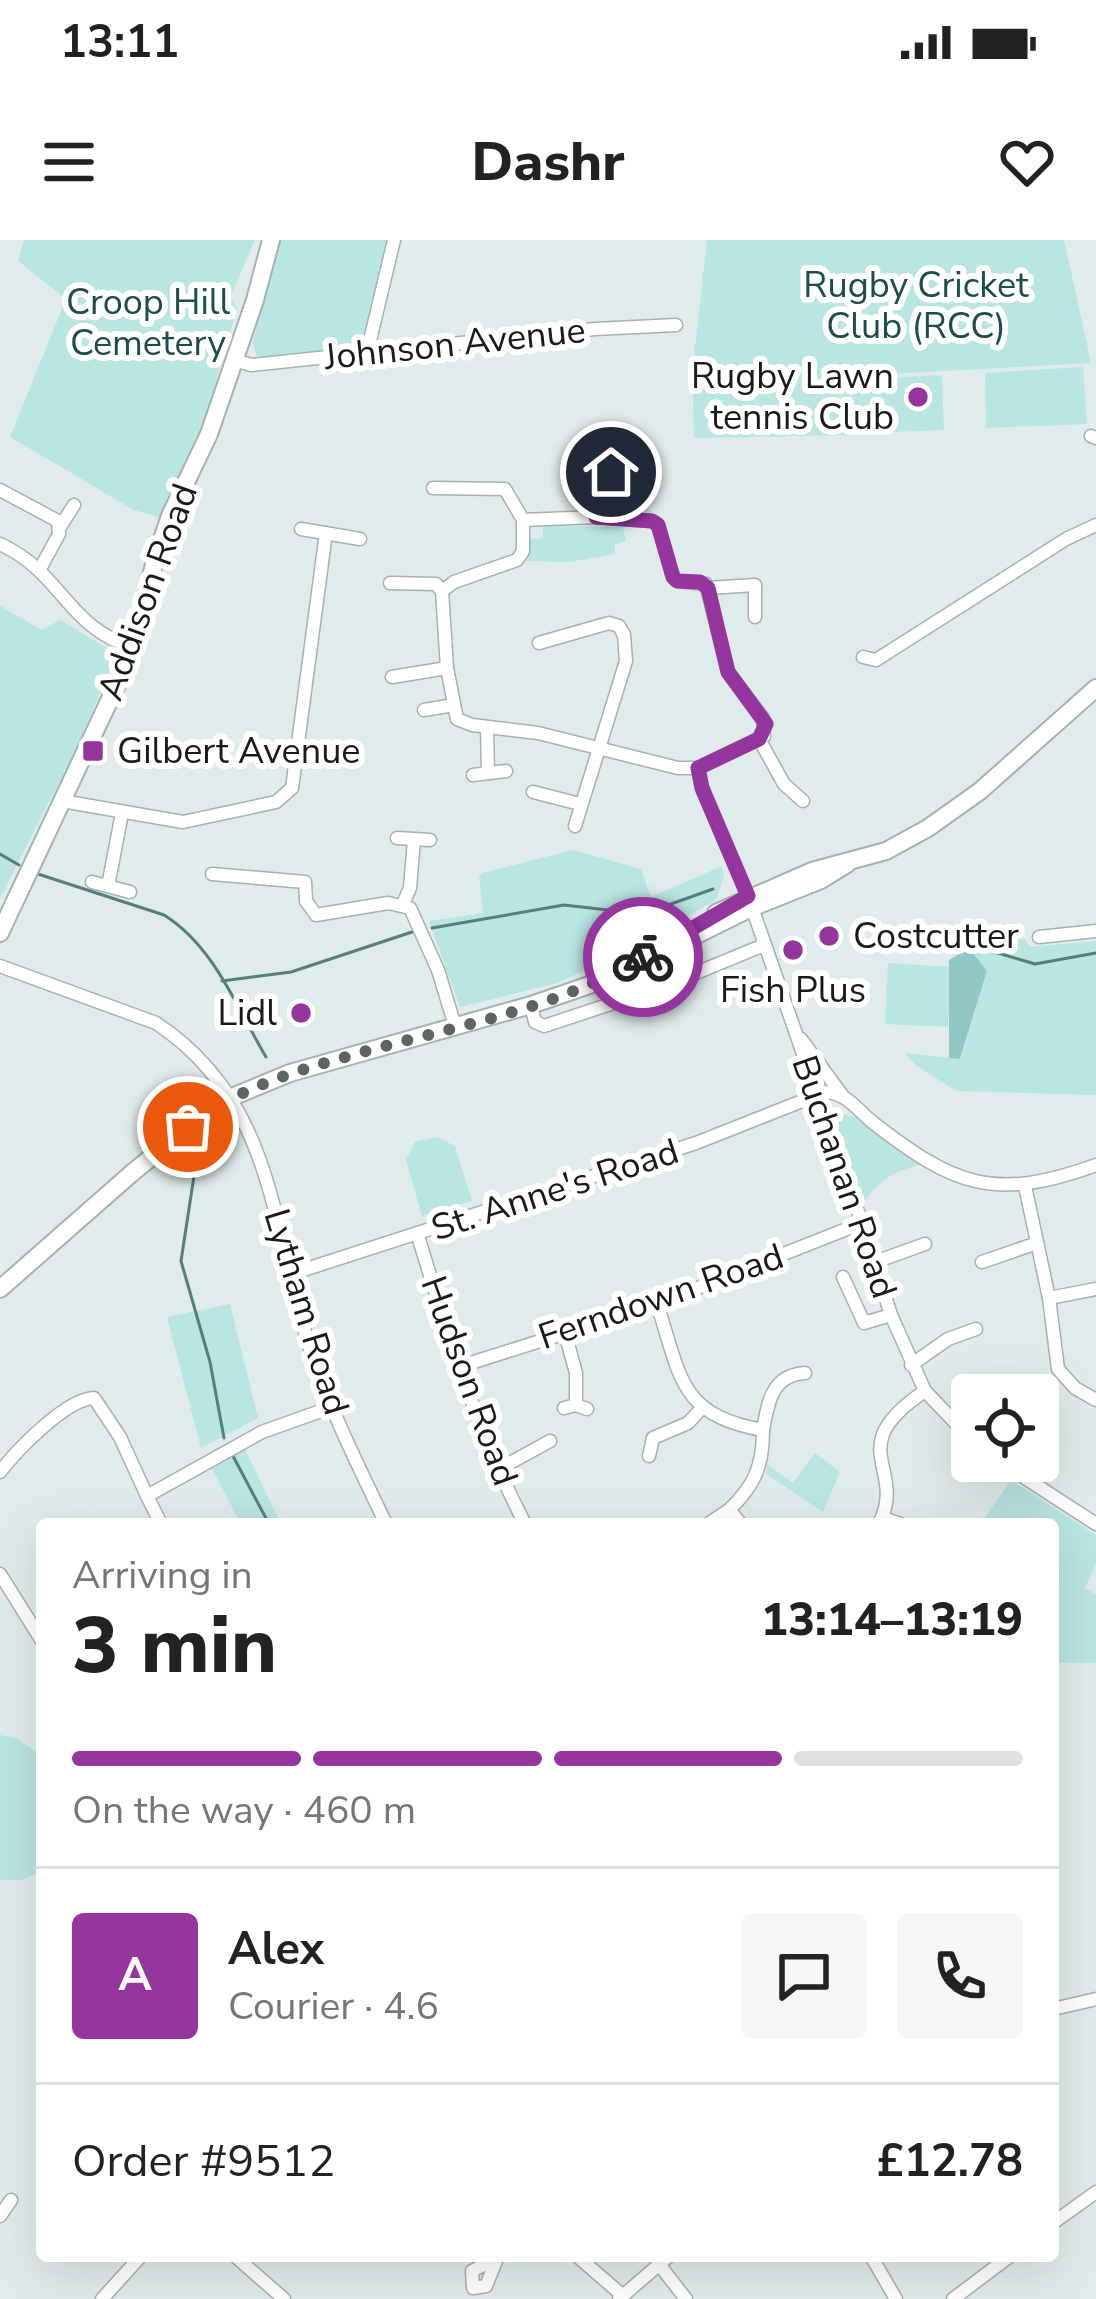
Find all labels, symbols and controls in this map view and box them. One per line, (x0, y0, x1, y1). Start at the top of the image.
text: 13:11 (60, 12, 179, 73)
text: Dashr (472, 125, 624, 199)
icon: menu (36, 129, 102, 195)
icon: heart (994, 129, 1060, 195)
park label: Rugby Cricket Club (RCC) (803, 261, 1029, 351)
park label: Croop Hill Cemetery (66, 278, 230, 368)
street label: Johnson Avenue (321, 306, 588, 382)
place label: Rugby Lawn tennis Club (691, 352, 894, 442)
marker: Rugby Lawn tennis Club (905, 384, 931, 410)
pin (560, 421, 662, 523)
icon: home (578, 439, 644, 505)
street label: Addison Road (86, 477, 210, 707)
place label: Gilbert Avenue (117, 727, 361, 776)
marker: Gilbert Avenue (80, 738, 106, 764)
courier (583, 897, 703, 1017)
place label: Costcutter (853, 912, 1019, 961)
marker: Costcutter (816, 923, 842, 949)
icon: bike (610, 924, 676, 990)
marker: Fish Plus (780, 937, 806, 963)
place label: Fish Plus (720, 966, 866, 1015)
place label: Lidl (217, 989, 277, 1038)
marker: Lidl (288, 1000, 314, 1026)
street label: Buchanan Road (780, 1049, 908, 1305)
pin (137, 1076, 239, 1178)
icon: bag (155, 1094, 221, 1160)
street label: St. Anne's Road (425, 1127, 685, 1253)
street label: Lytham Road (251, 1203, 361, 1421)
street label: Ferndown Road (532, 1232, 790, 1362)
street label: Hudson Road (408, 1270, 530, 1492)
map controls (951, 1374, 1059, 1482)
button: locate (951, 1374, 1059, 1482)
text: Arriving in (72, 1549, 253, 1602)
text: 13:14–13:19 (761, 1590, 1023, 1651)
text: 3 min (72, 1593, 277, 1700)
text: On the way · 460 m (72, 1784, 416, 1837)
button: chat (741, 1913, 867, 2039)
button: phone (897, 1913, 1023, 2039)
text: Alex (228, 1919, 324, 1980)
text: A (118, 1945, 152, 2006)
text: Courier · 4.6 (228, 1980, 439, 2033)
text: Order #9512 (72, 2131, 335, 2192)
text: £12.78 (877, 2131, 1023, 2192)

